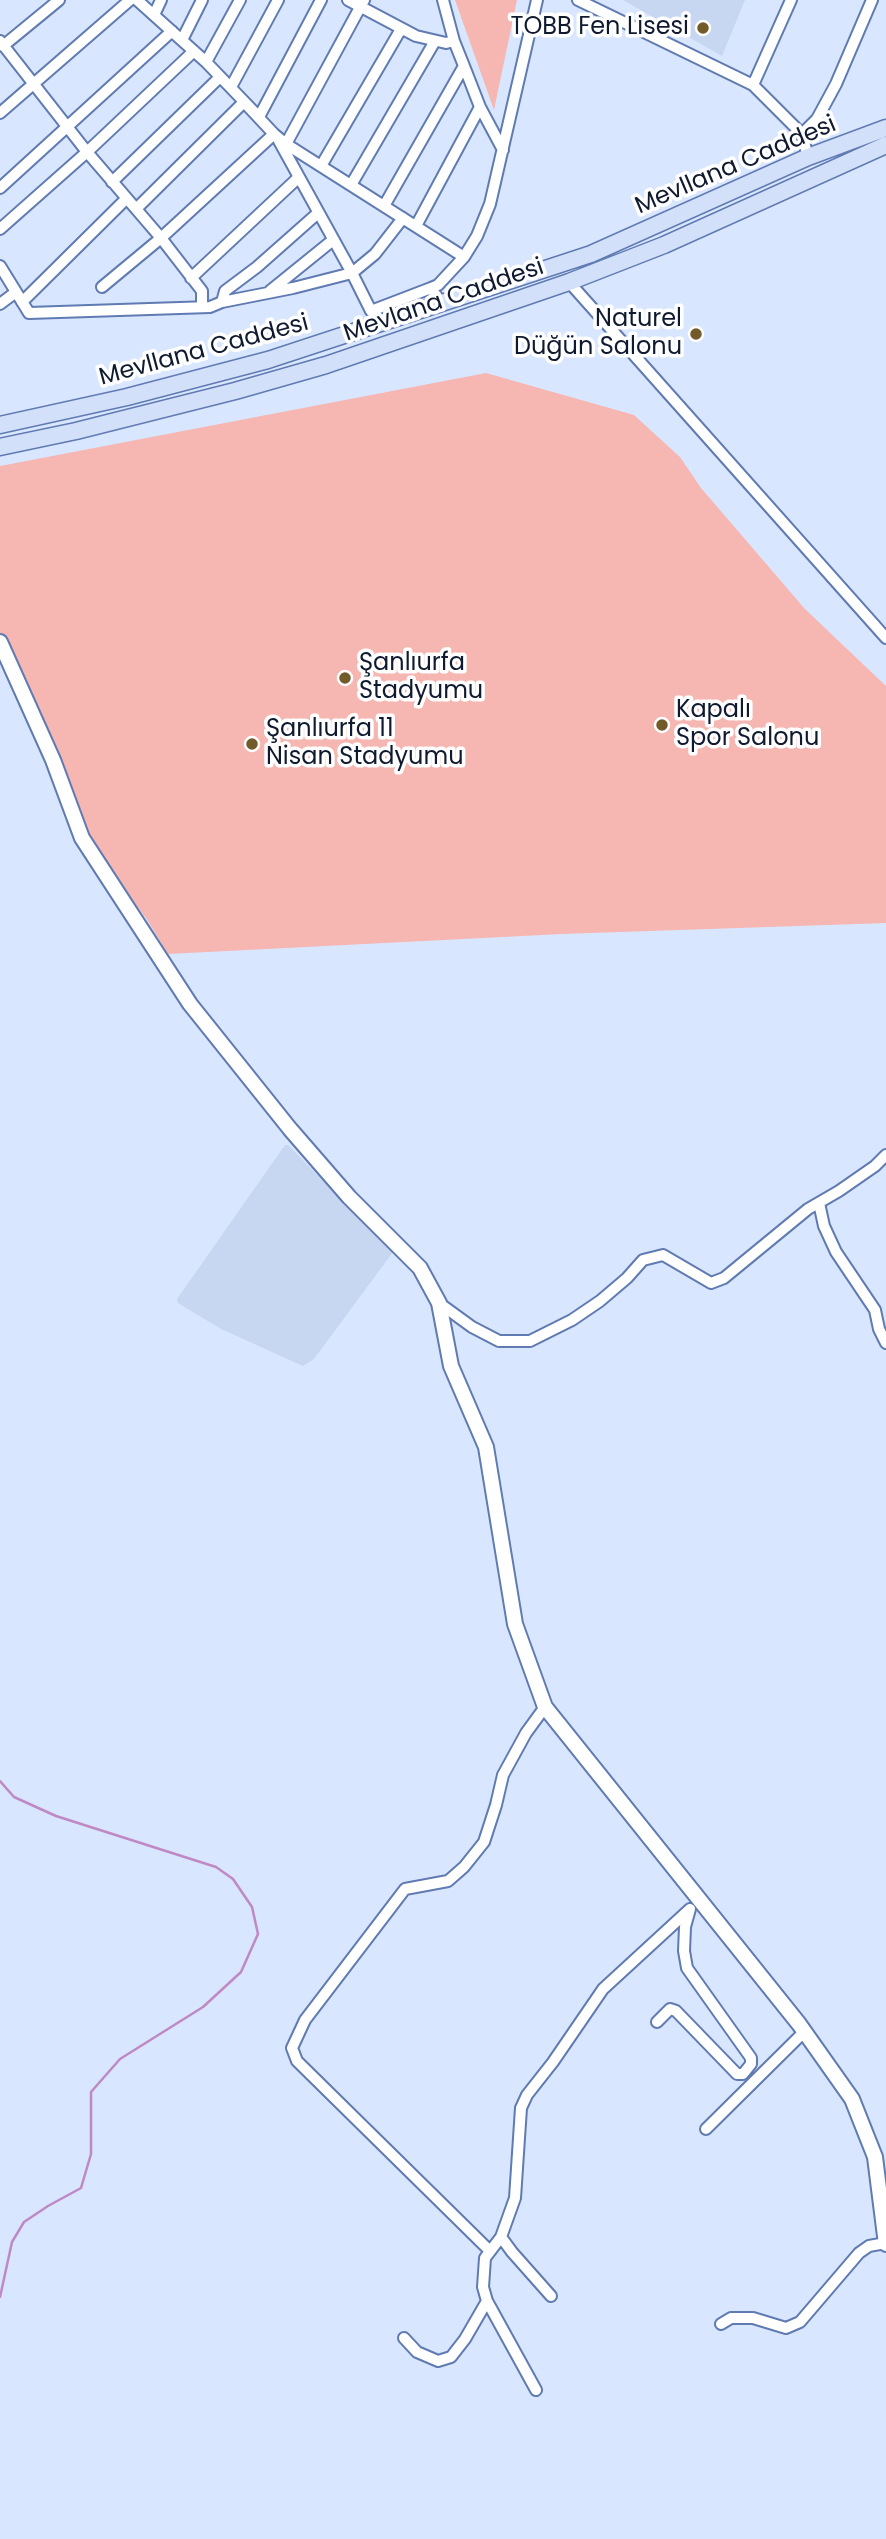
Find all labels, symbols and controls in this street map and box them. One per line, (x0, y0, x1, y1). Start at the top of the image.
place label: TOBB Fen Lisesi (510, 14, 689, 42)
marker: TOBB Fen Lisesi (695, 20, 711, 36)
street label: Mevllana Caddesi (631, 111, 841, 221)
street label: Mevlana Caddesi (340, 253, 548, 349)
place label: Naturel Düğün Salonu (514, 306, 682, 362)
street label: Mevllana Caddesi (96, 309, 312, 393)
marker: Naturel Düğün Salonu (688, 326, 704, 342)
place label: Şanlıurfa Stadyumu (359, 650, 483, 706)
marker: Şanlıurfa Stadyumu (337, 670, 353, 686)
place label: Kapalı Spor Salonu (676, 697, 819, 753)
place label: Şanlıurfa 11 Nisan Stadyumu (266, 716, 464, 772)
marker: Kapalı Spor Salonu (654, 717, 670, 733)
marker: Şanlıurfa 11 Nisan Stadyumu (244, 736, 260, 752)

